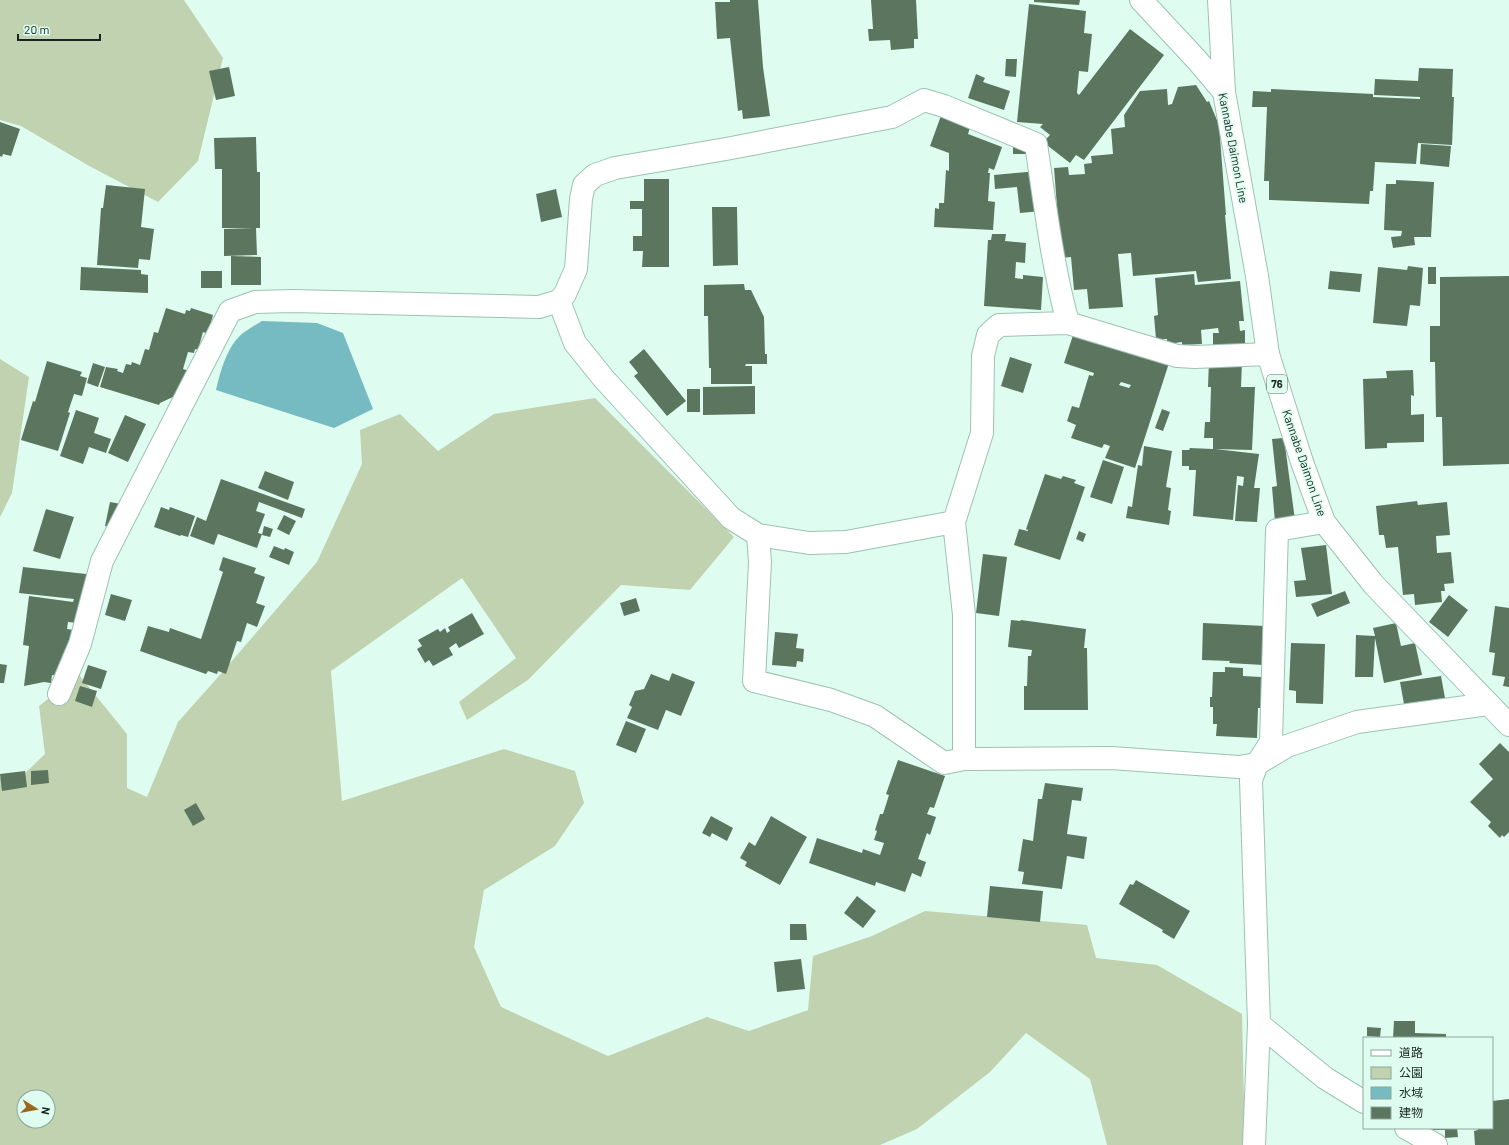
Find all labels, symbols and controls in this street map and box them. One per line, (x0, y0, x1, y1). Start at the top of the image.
scale bar (18, 16, 100, 42)
text: 20 m (24, 22, 50, 36)
street label: Kannabe Daimon Line (1216, 91, 1252, 204)
road number: 76 (1267, 375, 1287, 393)
street label: Kannabe Daimon Line (1280, 407, 1330, 518)
legend (1363, 1037, 1493, 1129)
text: 道路 (1399, 1045, 1423, 1059)
text: 公園 (1399, 1065, 1423, 1079)
text: 水域 (1399, 1085, 1423, 1099)
north arrow (16, 1089, 56, 1129)
text: 建物 (1399, 1105, 1423, 1119)
text: N (39, 1106, 53, 1116)

